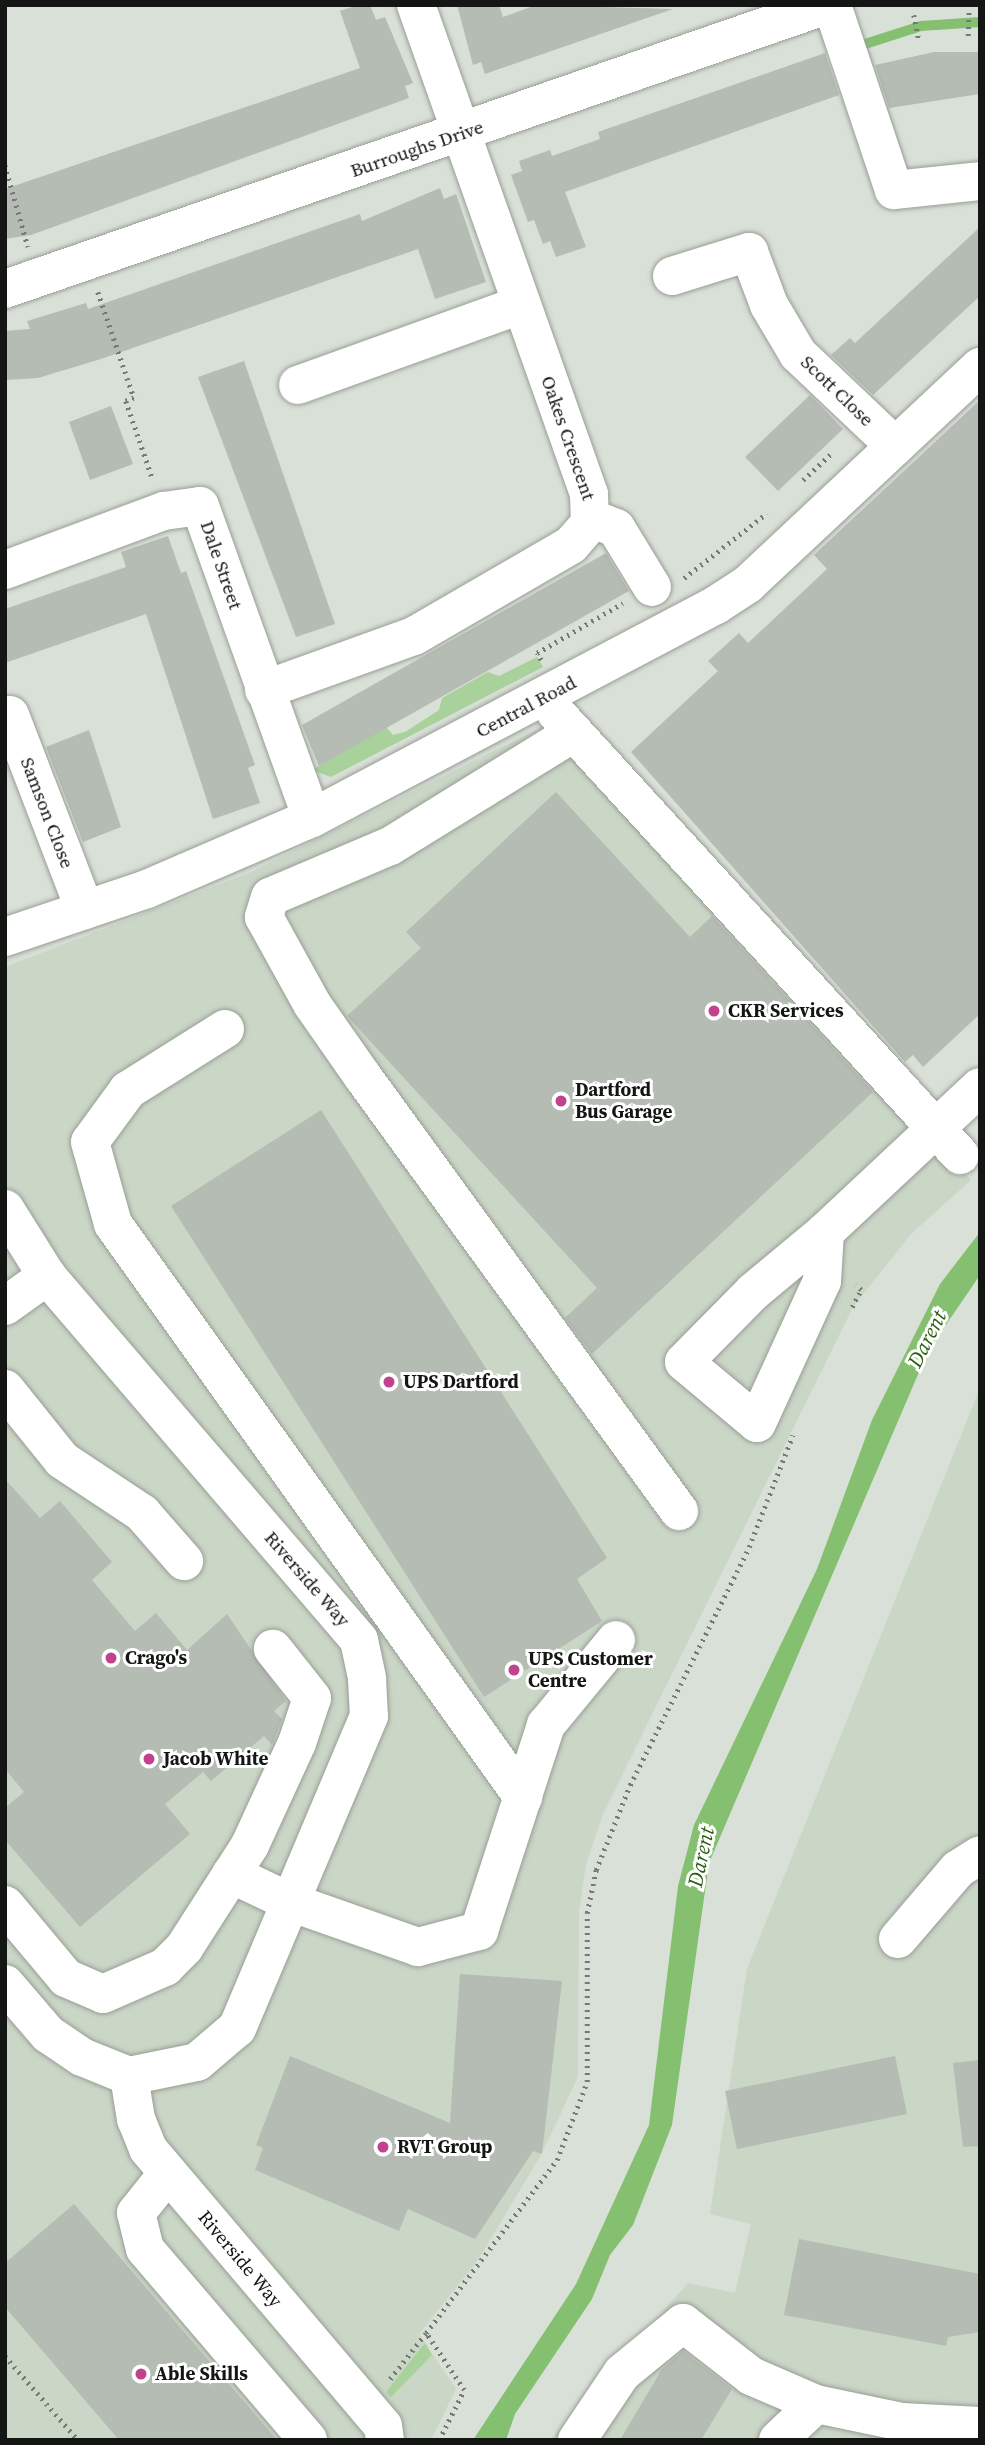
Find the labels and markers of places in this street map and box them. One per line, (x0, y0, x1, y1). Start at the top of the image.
place label: CKR Services (728, 1000, 844, 1022)
marker: CKR Services (706, 1003, 722, 1019)
place label: Dartford Bus Garage (575, 1079, 672, 1123)
marker: Dartford Bus Garage (553, 1093, 569, 1109)
place label: UPS Dartford (403, 1371, 519, 1393)
marker: UPS Dartford (381, 1374, 397, 1390)
place label: Crago's (125, 1647, 187, 1669)
place label: UPS Customer Centre (528, 1648, 653, 1692)
marker: Crago's (103, 1650, 119, 1666)
marker: UPS Customer Centre (506, 1662, 522, 1678)
place label: Jacob White (163, 1748, 269, 1770)
marker: Jacob White (141, 1751, 157, 1767)
place label: RVT Group (397, 2136, 493, 2158)
marker: RVT Group (375, 2139, 391, 2155)
place label: Able Skills (155, 2363, 248, 2385)
marker: Able Skills (133, 2366, 149, 2382)

